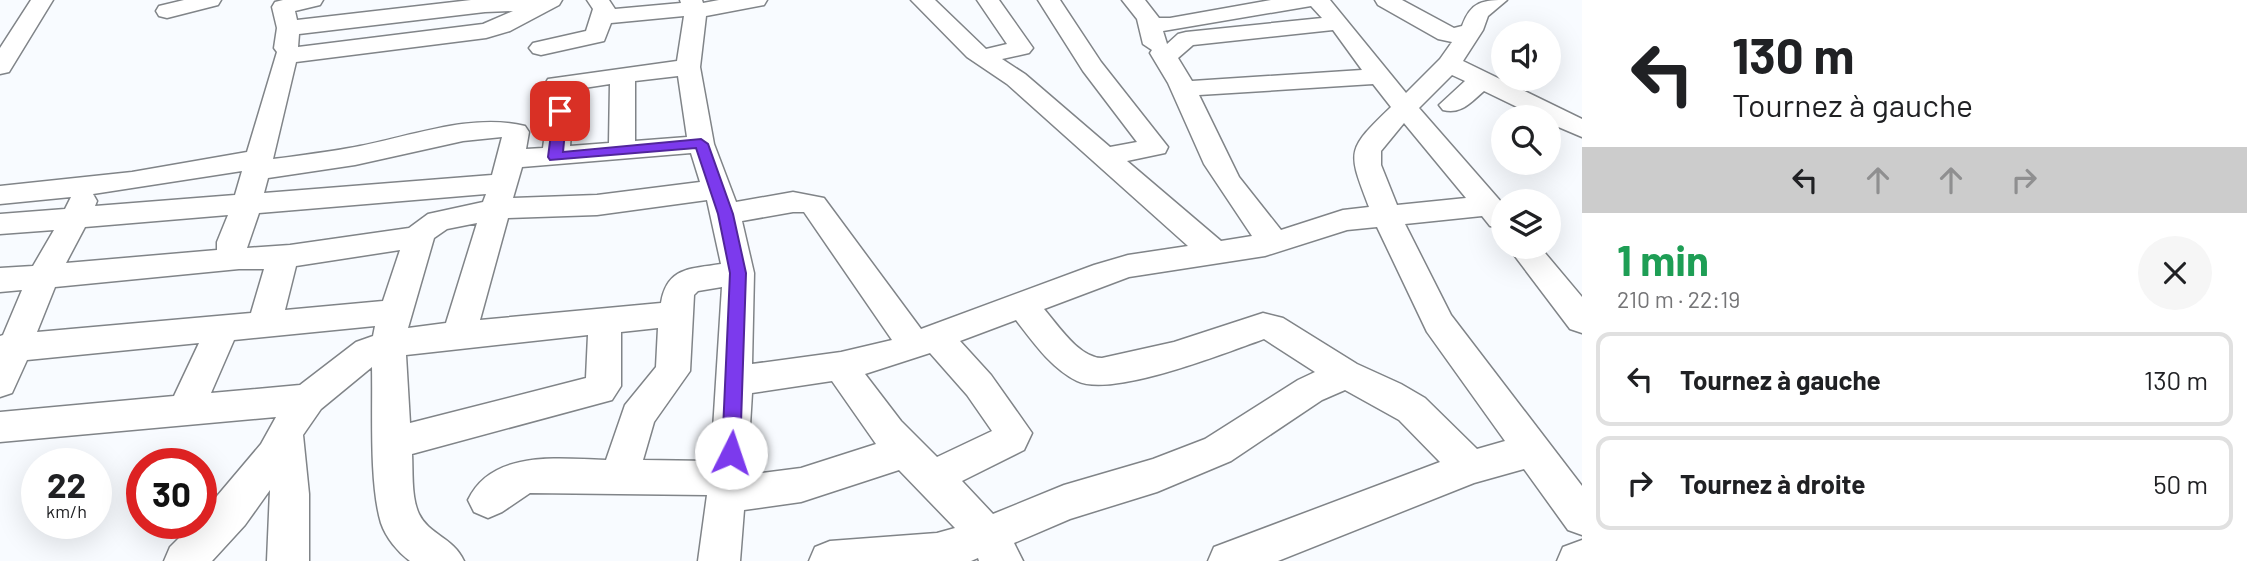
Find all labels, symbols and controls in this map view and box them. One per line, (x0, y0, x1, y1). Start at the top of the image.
map controls (1491, 21, 1561, 259)
button: sound (1491, 21, 1561, 91)
text: 130 m (1732, 25, 1854, 84)
icon: left (1617, 28, 1708, 119)
pin (530, 81, 590, 141)
text: Tournez à gauche (1732, 85, 1973, 123)
icon: arrive (541, 92, 579, 130)
button: search (1491, 105, 1561, 175)
icon: left (1786, 161, 1824, 199)
icon: ahead (1859, 161, 1897, 199)
icon: ahead (1932, 161, 1970, 199)
icon: right (2005, 161, 2043, 199)
button: layers (1491, 189, 1561, 259)
text: 1 min (1617, 234, 1709, 284)
button: close (2138, 236, 2212, 310)
text: 210 m · 22:19 (1617, 285, 1740, 313)
icon: left (1621, 360, 1659, 398)
text: Tournez à gauche (1680, 364, 1881, 395)
text: 130 m (2144, 364, 2208, 395)
position arrow (694, 416, 768, 490)
speed limit sign: 30 (126, 448, 217, 539)
text: 22 (47, 463, 86, 505)
icon: right (1621, 464, 1659, 502)
text: Tournez à droite (1680, 468, 1865, 499)
text: 50 m (2153, 468, 2208, 499)
text: km/h (46, 500, 87, 522)

